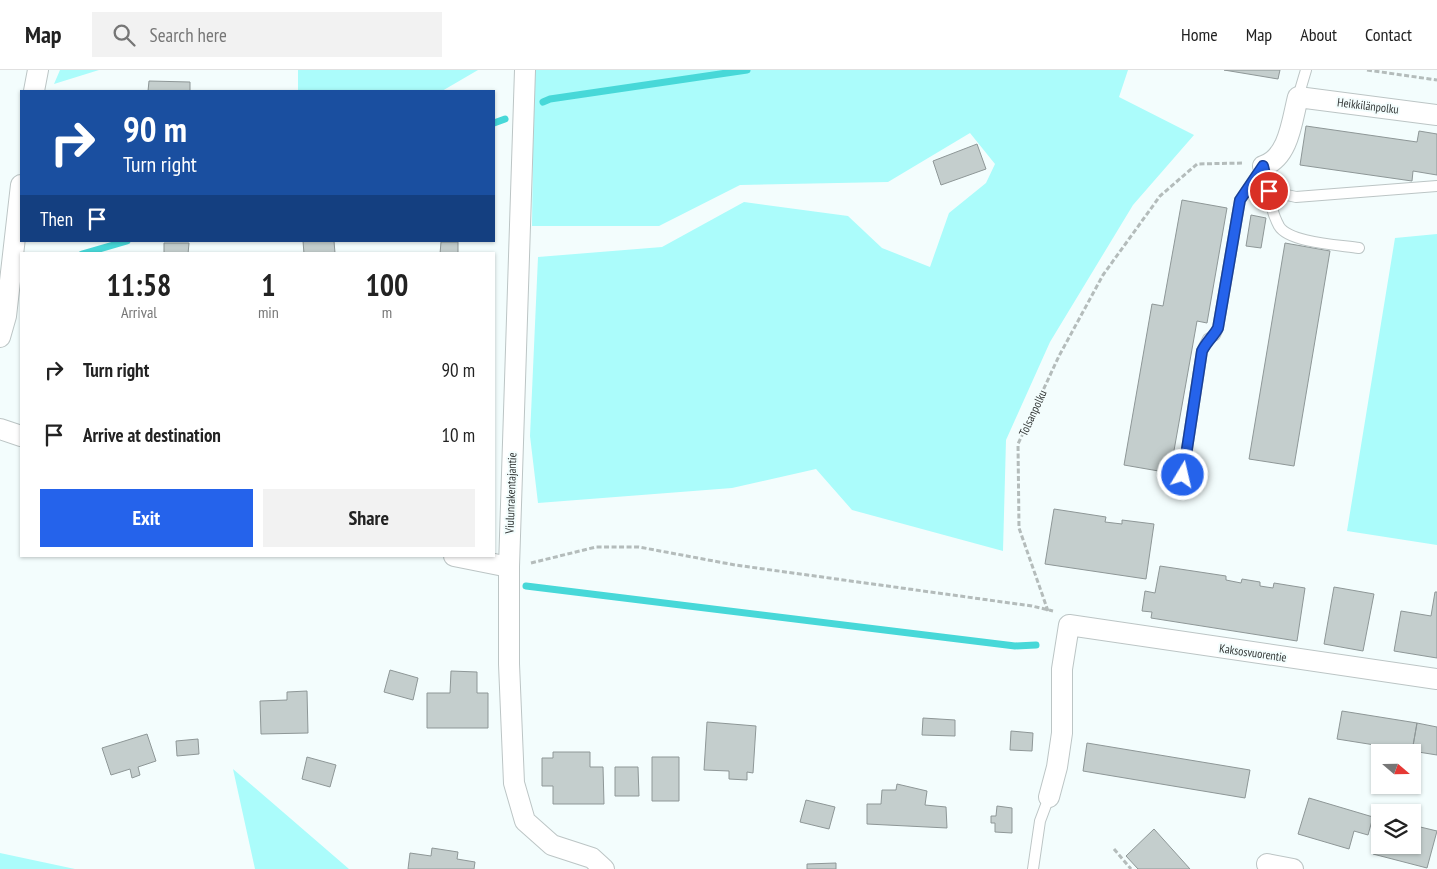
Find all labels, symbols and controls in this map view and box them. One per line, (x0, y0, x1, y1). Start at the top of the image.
search box (92, 12, 442, 57)
text: Map (25, 19, 62, 50)
icon: search (110, 21, 138, 49)
text: Search here (150, 23, 227, 47)
text: Home (1181, 23, 1218, 46)
text: Map (1246, 23, 1272, 46)
text: About (1300, 23, 1337, 46)
text: Contact (1365, 23, 1412, 46)
street label: Heikkilänpolku (1336, 94, 1400, 117)
text: 90 m (123, 106, 187, 152)
icon: right (40, 110, 105, 175)
text: Turn right (123, 150, 197, 178)
pin (1248, 170, 1290, 212)
icon: arrive (1255, 177, 1283, 205)
icon: arrive (83, 205, 111, 233)
text: Then (40, 207, 73, 231)
text: 11:58 (107, 265, 171, 304)
text: 1 (261, 265, 276, 304)
text: 100 (365, 265, 408, 304)
text: Arrival (121, 302, 157, 322)
text: min (258, 302, 279, 322)
text: m (382, 302, 392, 322)
icon: right (40, 356, 68, 384)
text: Turn right (83, 358, 149, 382)
text: 90 m (442, 358, 475, 382)
street label: Tolsanpolku (1015, 387, 1050, 438)
icon: arrive (40, 421, 68, 449)
text: Arrive at destination (83, 423, 221, 447)
text: 10 m (442, 423, 475, 447)
position arrow (1156, 448, 1208, 500)
street label: Viulunrakentajantie (502, 452, 519, 535)
button: Exit (40, 489, 253, 547)
button: Share (263, 489, 475, 547)
street label: Kaksosvuorentie (1218, 640, 1288, 665)
north arrow (1371, 744, 1421, 794)
map controls (1371, 744, 1421, 854)
button: layers (1371, 804, 1421, 854)

